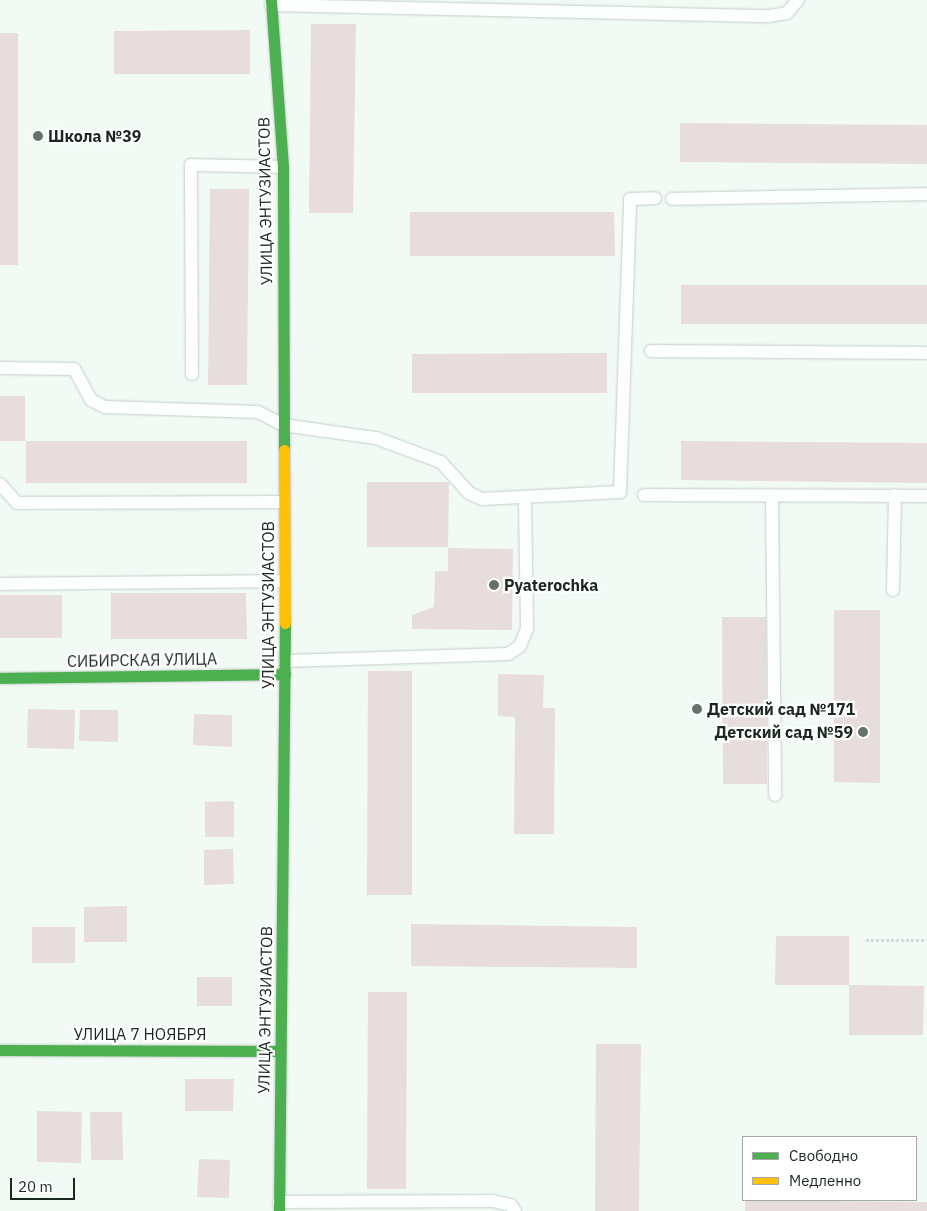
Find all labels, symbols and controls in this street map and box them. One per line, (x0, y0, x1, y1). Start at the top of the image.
street label: УЛИЦА ЭНТУЗИАСТОВ (254, 117, 276, 285)
place label: Школа №39 (48, 126, 141, 146)
marker: Школа №39 (32, 130, 44, 142)
street label: УЛИЦА ЭНТУЗИАСТОВ (258, 521, 278, 689)
place label: Pyaterochka (504, 575, 598, 595)
marker: Pyaterochka (488, 579, 500, 591)
street label: СИБИРСКАЯ УЛИЦА (67, 649, 217, 671)
place label: Детский сад №171 (707, 699, 855, 719)
marker: Детский сад №171 (691, 703, 703, 715)
place label: Детский сад №59 (714, 722, 853, 742)
marker: Детский сад №59 (857, 726, 869, 738)
street label: УЛИЦА ЭНТУЗИАСТОВ (254, 926, 276, 1094)
street label: УЛИЦА 7 НОЯБРЯ (73, 1024, 207, 1044)
legend (742, 1136, 917, 1201)
text: Свободно (789, 1146, 858, 1165)
scale bar (12, 1168, 78, 1200)
text: Медленно (789, 1171, 861, 1190)
text: 20 m (18, 1177, 53, 1196)

